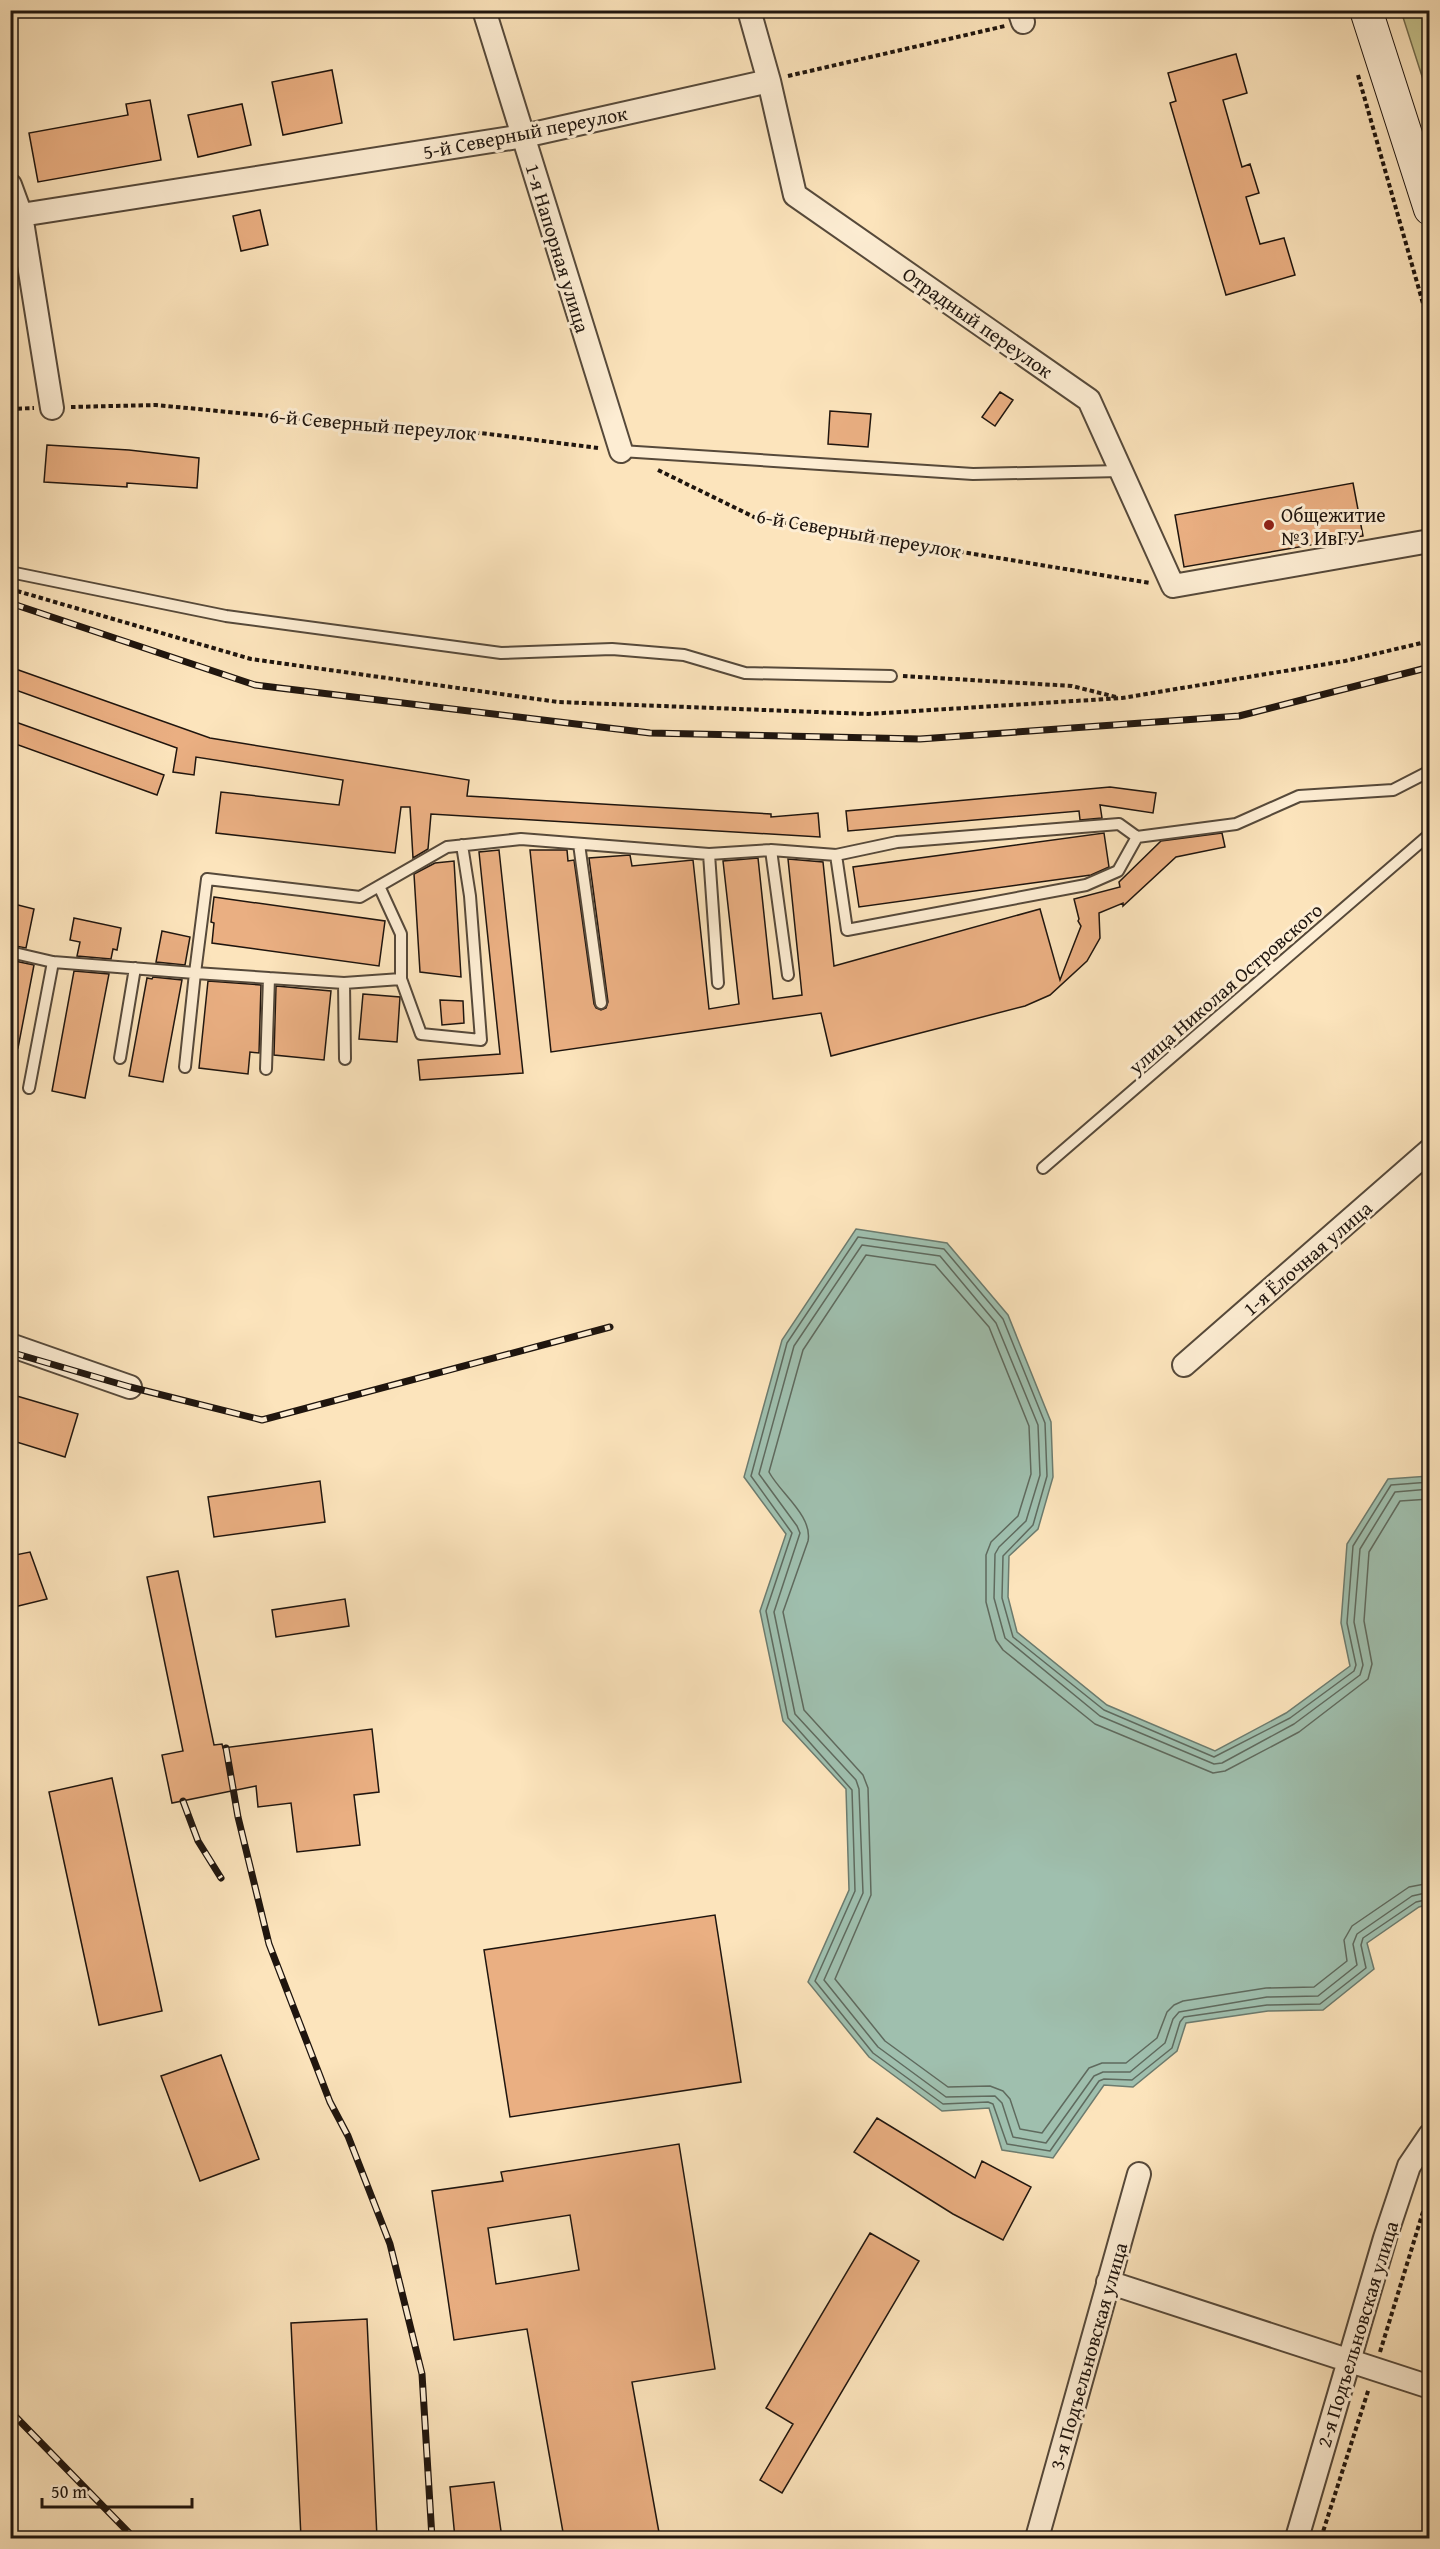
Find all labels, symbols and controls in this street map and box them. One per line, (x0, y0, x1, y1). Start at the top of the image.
street label: 5-й Северный переулок (420, 98, 630, 166)
street label: 1-я Напорная улица (518, 160, 598, 337)
street label: Отрадный переулок (897, 259, 1059, 385)
street label: 6-й Северный переулок (268, 401, 478, 448)
place label: Общежитие №3 ИвГУ (1281, 500, 1386, 552)
street label: 6-й Северный переулок (754, 501, 964, 565)
marker: Общежитие №3 ИвГУ (1262, 518, 1276, 532)
street label: улица Николая Островского (1121, 895, 1328, 1081)
street label: 1-я Ёлочная улица (1236, 1193, 1378, 1322)
street label: 2-я Подъельновская улица (1309, 2217, 1405, 2451)
street label: 3-я Подъельновская улица (1042, 2238, 1135, 2473)
scale bar (42, 2471, 192, 2509)
text: 50 m (51, 2478, 87, 2505)

